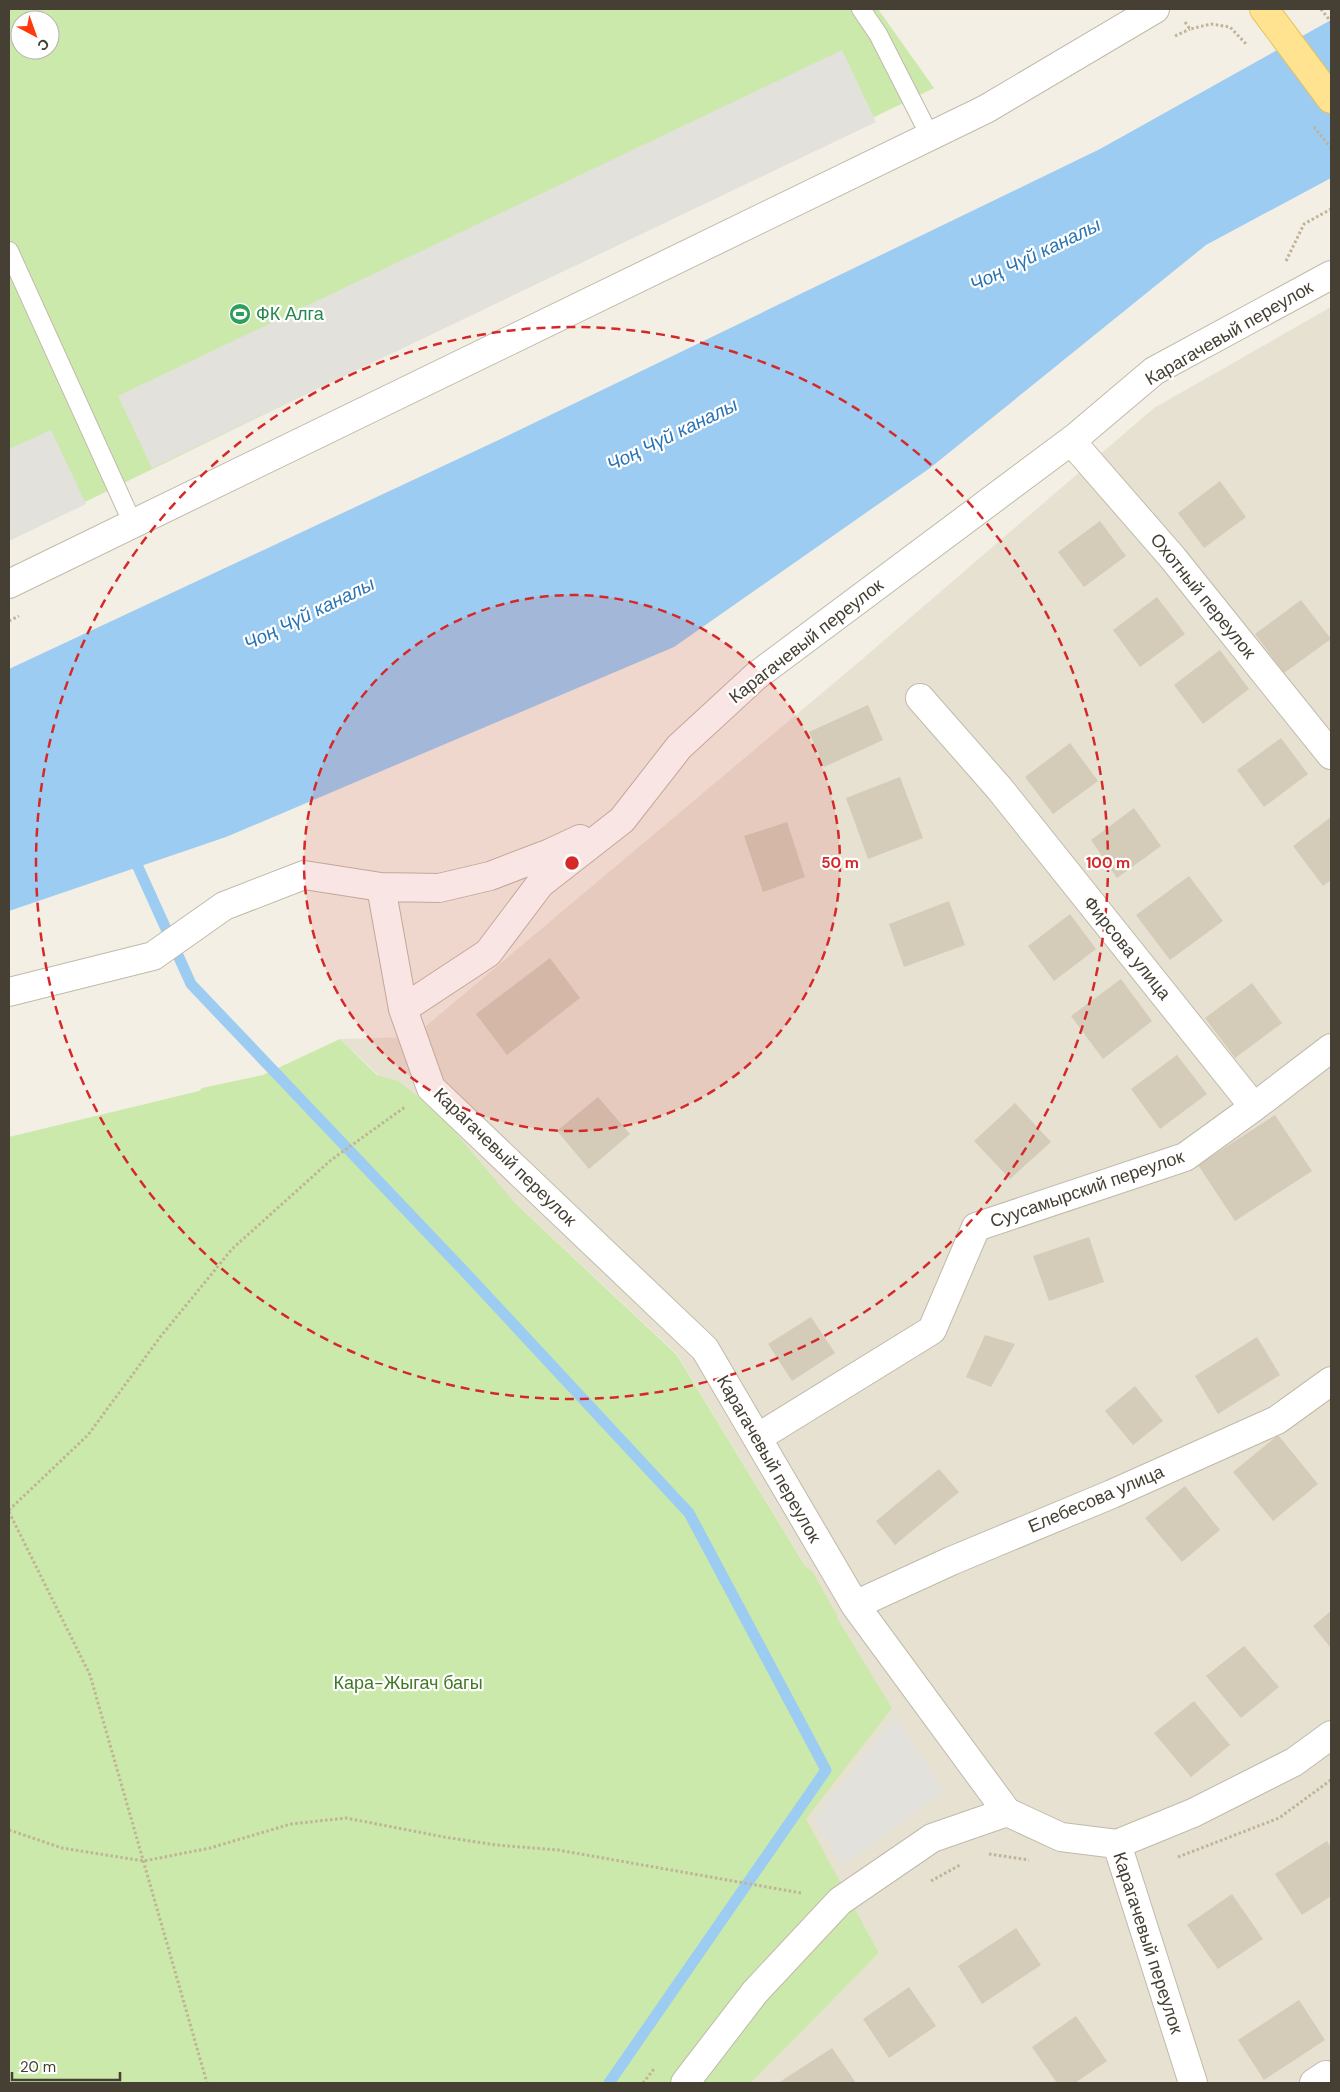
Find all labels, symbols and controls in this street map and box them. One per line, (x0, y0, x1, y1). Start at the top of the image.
north arrow (10, 10, 60, 60)
text: С (34, 35, 53, 55)
water label: Чоң Чүй каналы (966, 212, 1105, 297)
street label: Карагачевый переулок (1141, 275, 1317, 391)
sports icon: ФК Алга (228, 302, 252, 326)
place label: ФК Алга (256, 302, 325, 326)
water label: Чоң Чүй каналы (603, 392, 742, 477)
street label: Охотный переулок (1145, 528, 1261, 664)
water label: Чоң Чүй каналы (240, 571, 379, 656)
street label: Карагачевый переулок (724, 573, 888, 709)
text: 50 m (821, 853, 859, 873)
text: 100 m (1086, 853, 1130, 873)
centre of rings (563, 854, 581, 872)
street label: Фирсова улица (1078, 891, 1177, 1006)
street label: Карагачевый переулок (428, 1082, 582, 1232)
street label: Суусамырский переулок (987, 1144, 1187, 1234)
street label: Карагачевый переулок (711, 1371, 827, 1547)
street label: Елебесова улица (1024, 1459, 1168, 1538)
park label: Кара-Жыгач багы (333, 1671, 483, 1695)
street label: Карагачевый переулок (1107, 1849, 1189, 2037)
scale bar (12, 2050, 120, 2082)
text: 20 m (20, 2057, 56, 2077)

